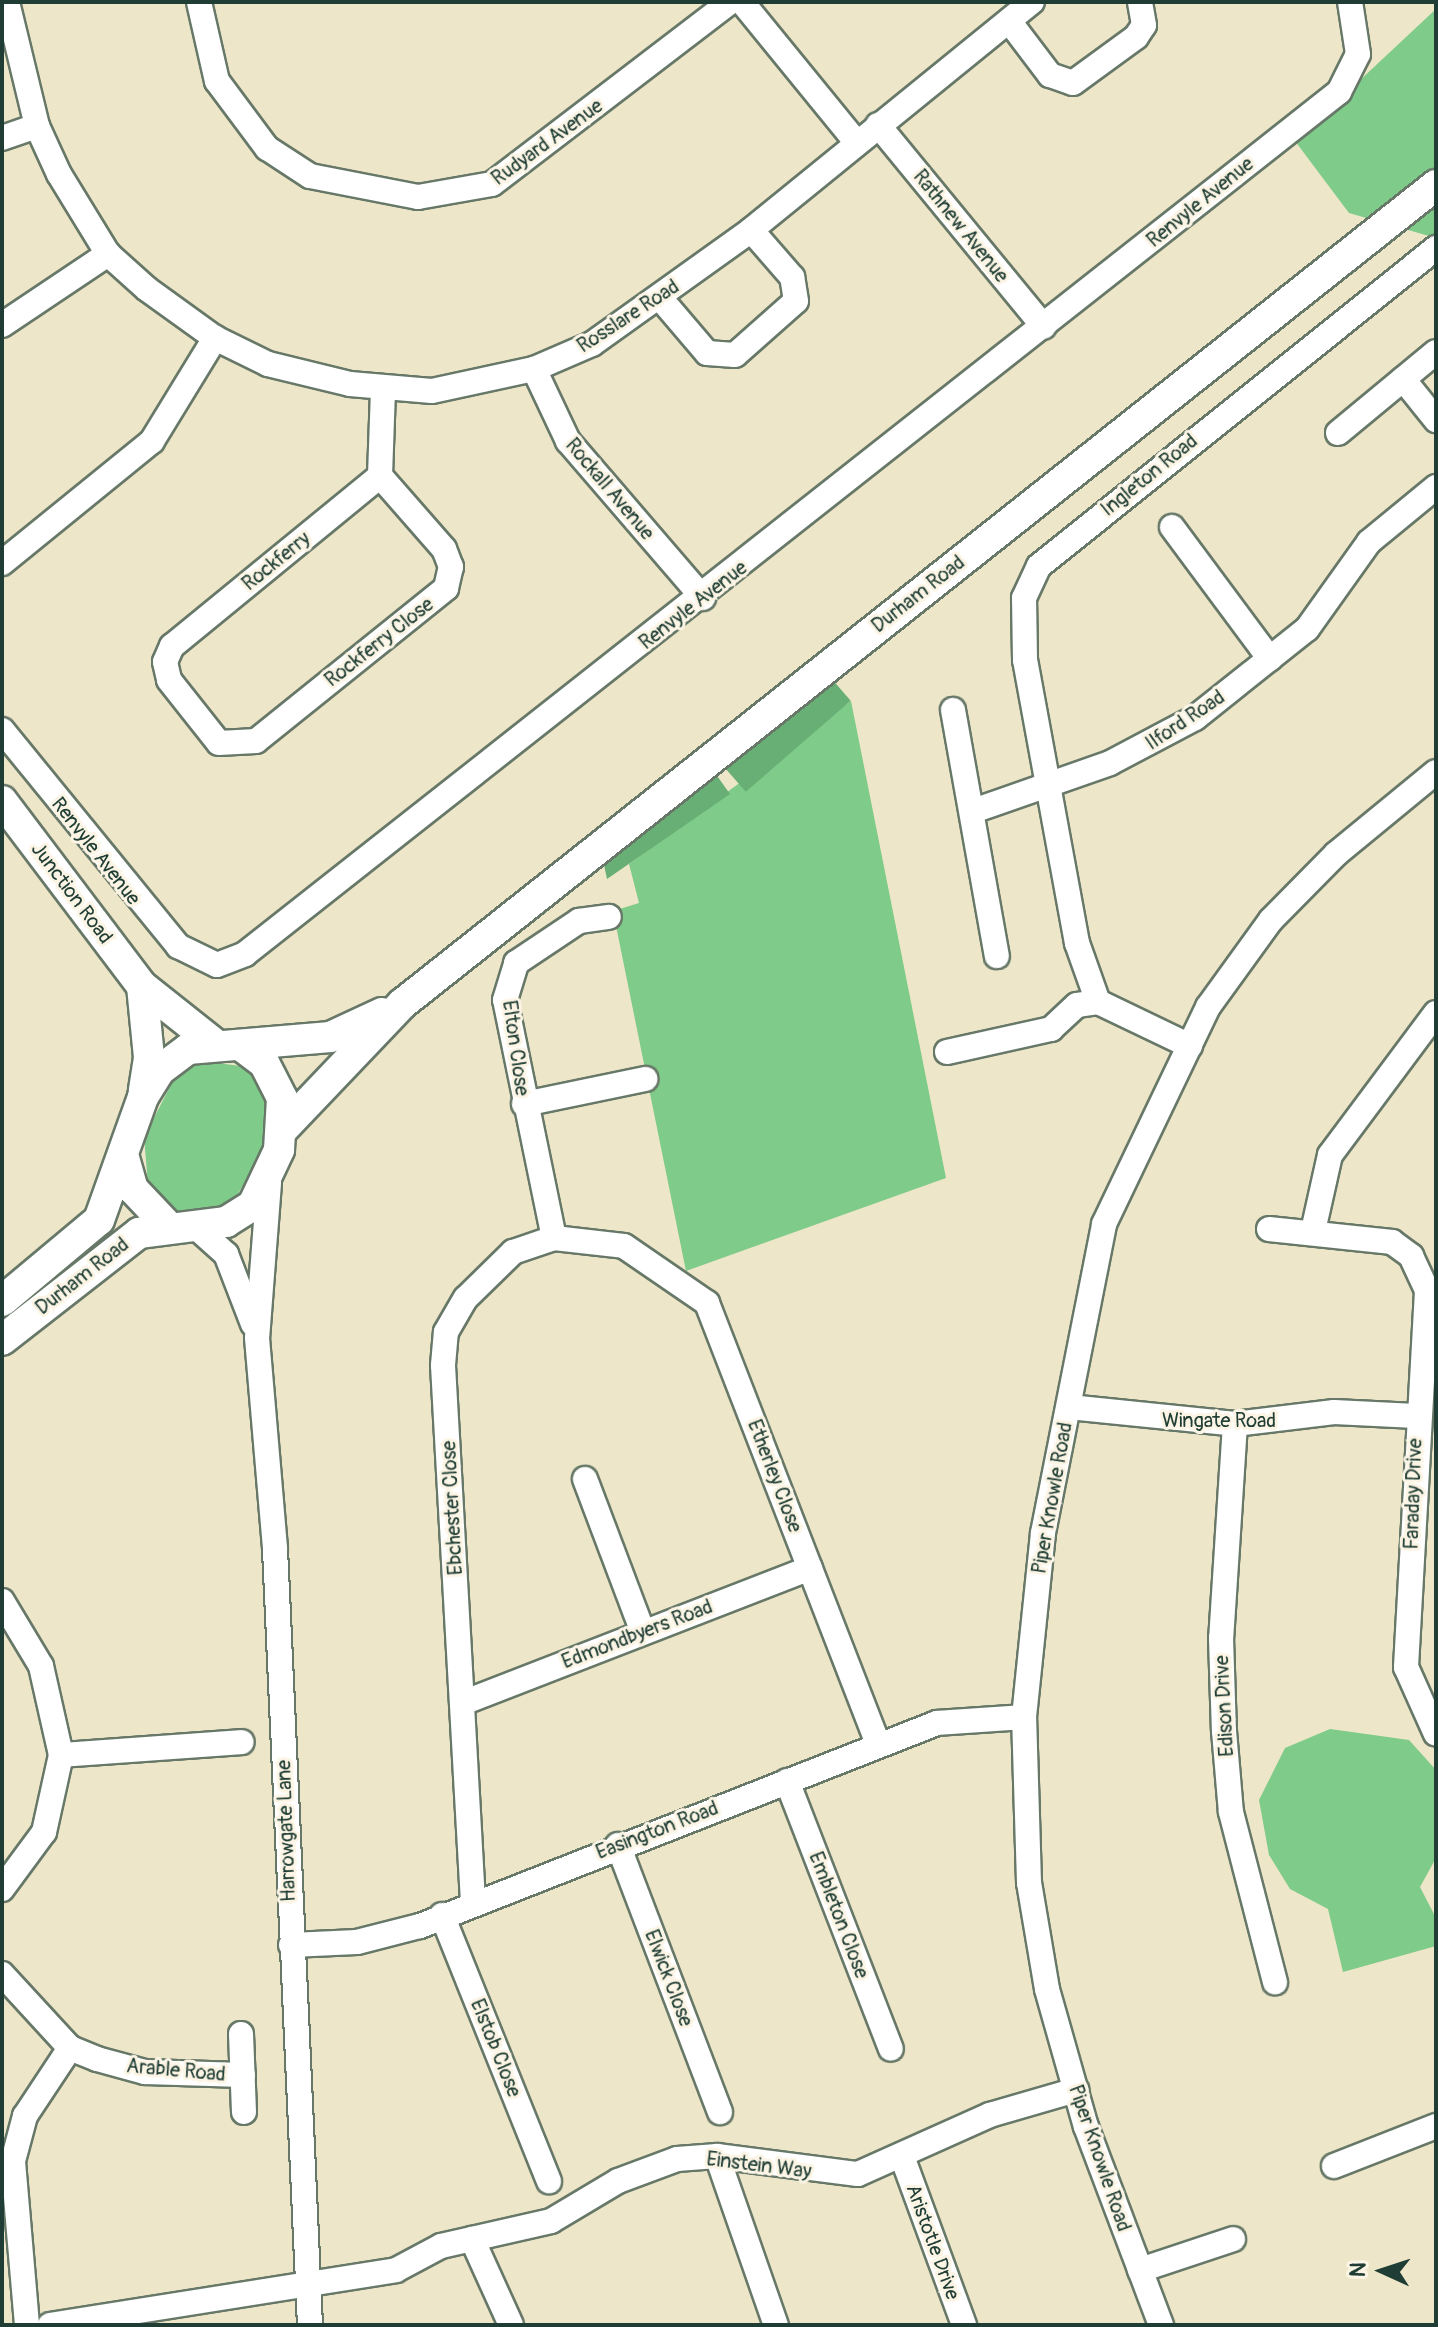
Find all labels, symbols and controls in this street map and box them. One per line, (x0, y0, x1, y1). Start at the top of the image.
street label: Rudyard Avenue (487, 94, 607, 190)
street label: Renvyle Avenue (1142, 152, 1258, 252)
street label: Rathnew Avenue (908, 165, 1014, 287)
street label: Rosslare Road (573, 274, 683, 358)
street label: Ingleton Road (1096, 429, 1202, 521)
street label: Rockall Avenue (560, 433, 660, 545)
street label: Rockferry (237, 526, 315, 596)
street label: Durham Road (867, 550, 969, 638)
street label: Renvyle Avenue (634, 555, 752, 655)
street label: Rockferry Close (320, 592, 438, 692)
street label: Ilford Road (1141, 685, 1229, 755)
street label: Renvyle Avenue (46, 792, 146, 910)
street label: Junction Road (26, 838, 118, 948)
street label: Elton Close (497, 999, 535, 1097)
street label: Durham Road (31, 1232, 133, 1320)
street label: Wingate Road (1162, 1408, 1276, 1432)
street label: Etherley Close (742, 1416, 808, 1536)
street label: Piper Knowle Road (1027, 1420, 1077, 1576)
street label: Faraday Drive (1399, 1438, 1427, 1550)
street label: Ebchester Close (436, 1440, 468, 1576)
street label: Edmondbyers Road (558, 1594, 716, 1674)
street label: Edison Drive (1209, 1655, 1239, 1757)
street label: Harrowgate Lane (272, 1760, 300, 1902)
street label: Easington Road (592, 1796, 722, 1864)
street label: Embleton Close (804, 1848, 874, 1982)
street label: Elwick Close (640, 1926, 698, 2030)
street label: Elstob Close (465, 1995, 527, 2101)
street label: Arable Road (125, 2054, 227, 2086)
street label: Piper Knowle Road (1064, 2081, 1136, 2235)
street label: Einstein Way (705, 2147, 813, 2183)
street label: Aristotle Drive (901, 2181, 965, 2303)
north arrow (1342, 2231, 1422, 2311)
text: N (1344, 2262, 1372, 2278)

